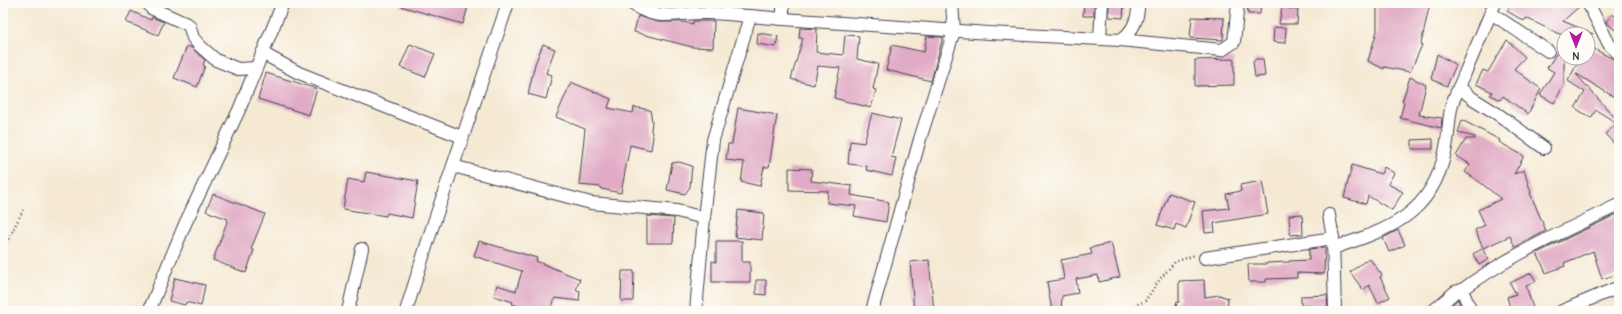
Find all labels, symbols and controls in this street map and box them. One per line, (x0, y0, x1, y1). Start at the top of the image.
north arrow (1556, 26, 1596, 66)
text: N (1572, 49, 1580, 62)

